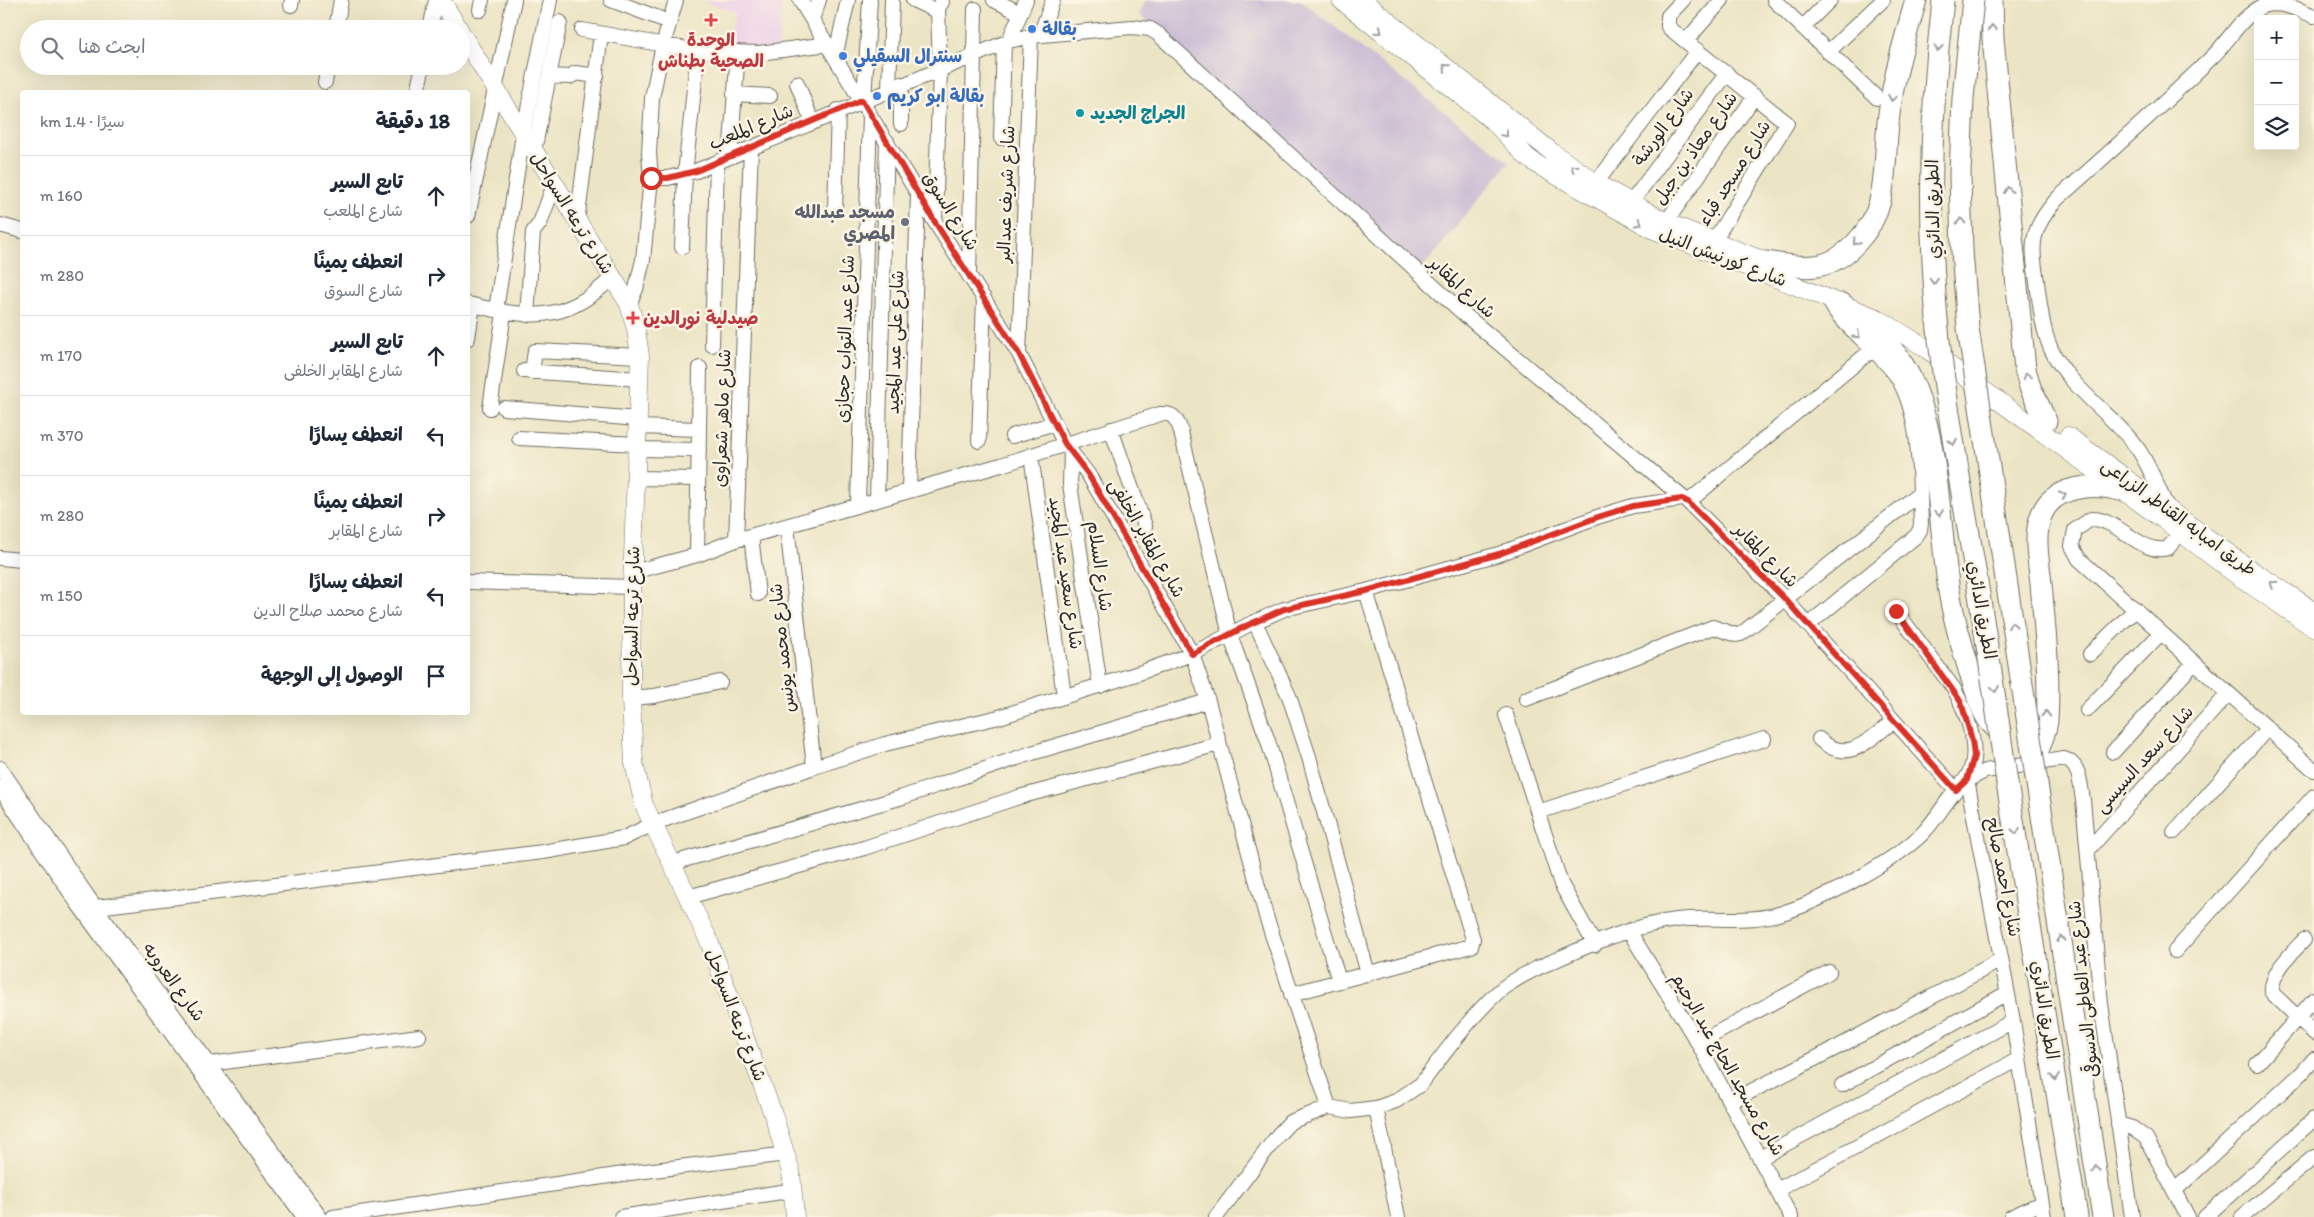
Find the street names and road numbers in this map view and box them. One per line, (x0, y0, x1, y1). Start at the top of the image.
street label: شارع الورشة (1627, 84, 1699, 171)
street label: شارع معاذ بن جبل (1648, 87, 1743, 209)
street label: شارع الملعب (705, 99, 797, 156)
street label: شارع مسجد قباء (1693, 116, 1776, 231)
street label: شارع شريف عبدالبر (993, 125, 1020, 265)
street label: شارع ترعه السواحل (525, 148, 618, 279)
street label: الطريق الدائري (1921, 159, 1947, 259)
street label: شارع السوق (917, 168, 984, 255)
street label: شارع كورنيش النيل (1656, 223, 1790, 292)
street label: شارع المقابر (1422, 250, 1500, 324)
street label: شارع عبد التواب حجازى (831, 254, 860, 424)
street label: شارع على عبد المجيد (881, 270, 910, 414)
street label: شارع ماهر شعراوى (709, 348, 736, 488)
street label: طريق امبابه القناطر الزراعى (2097, 453, 2261, 581)
street label: شارع المقابر الخلفى (1103, 474, 1190, 602)
street label: شارع سعيد عبد المجيد (1043, 495, 1088, 651)
street label: شارع المقابر (1727, 517, 1803, 593)
street label: شارع السلام (1080, 519, 1117, 613)
street label: شارع ترعه السواحل (620, 546, 645, 686)
street label: الطريق الدائري (1961, 559, 2001, 661)
street label: شارع محمد يونس (764, 582, 801, 714)
street label: شارع سعد السيسى (2090, 701, 2199, 818)
street label: شارع احمد صالح (1981, 815, 2026, 939)
street label: شارع عبد العاطى الدسوقى (2062, 899, 2104, 1079)
street label: شارع العروبه (137, 938, 210, 1026)
street label: شارع ترعه السواحل (700, 946, 771, 1085)
street label: الطريق الدائري (2024, 959, 2064, 1061)
street label: شارع مسجد الحاج عبد الرحيم (1664, 968, 1790, 1161)

